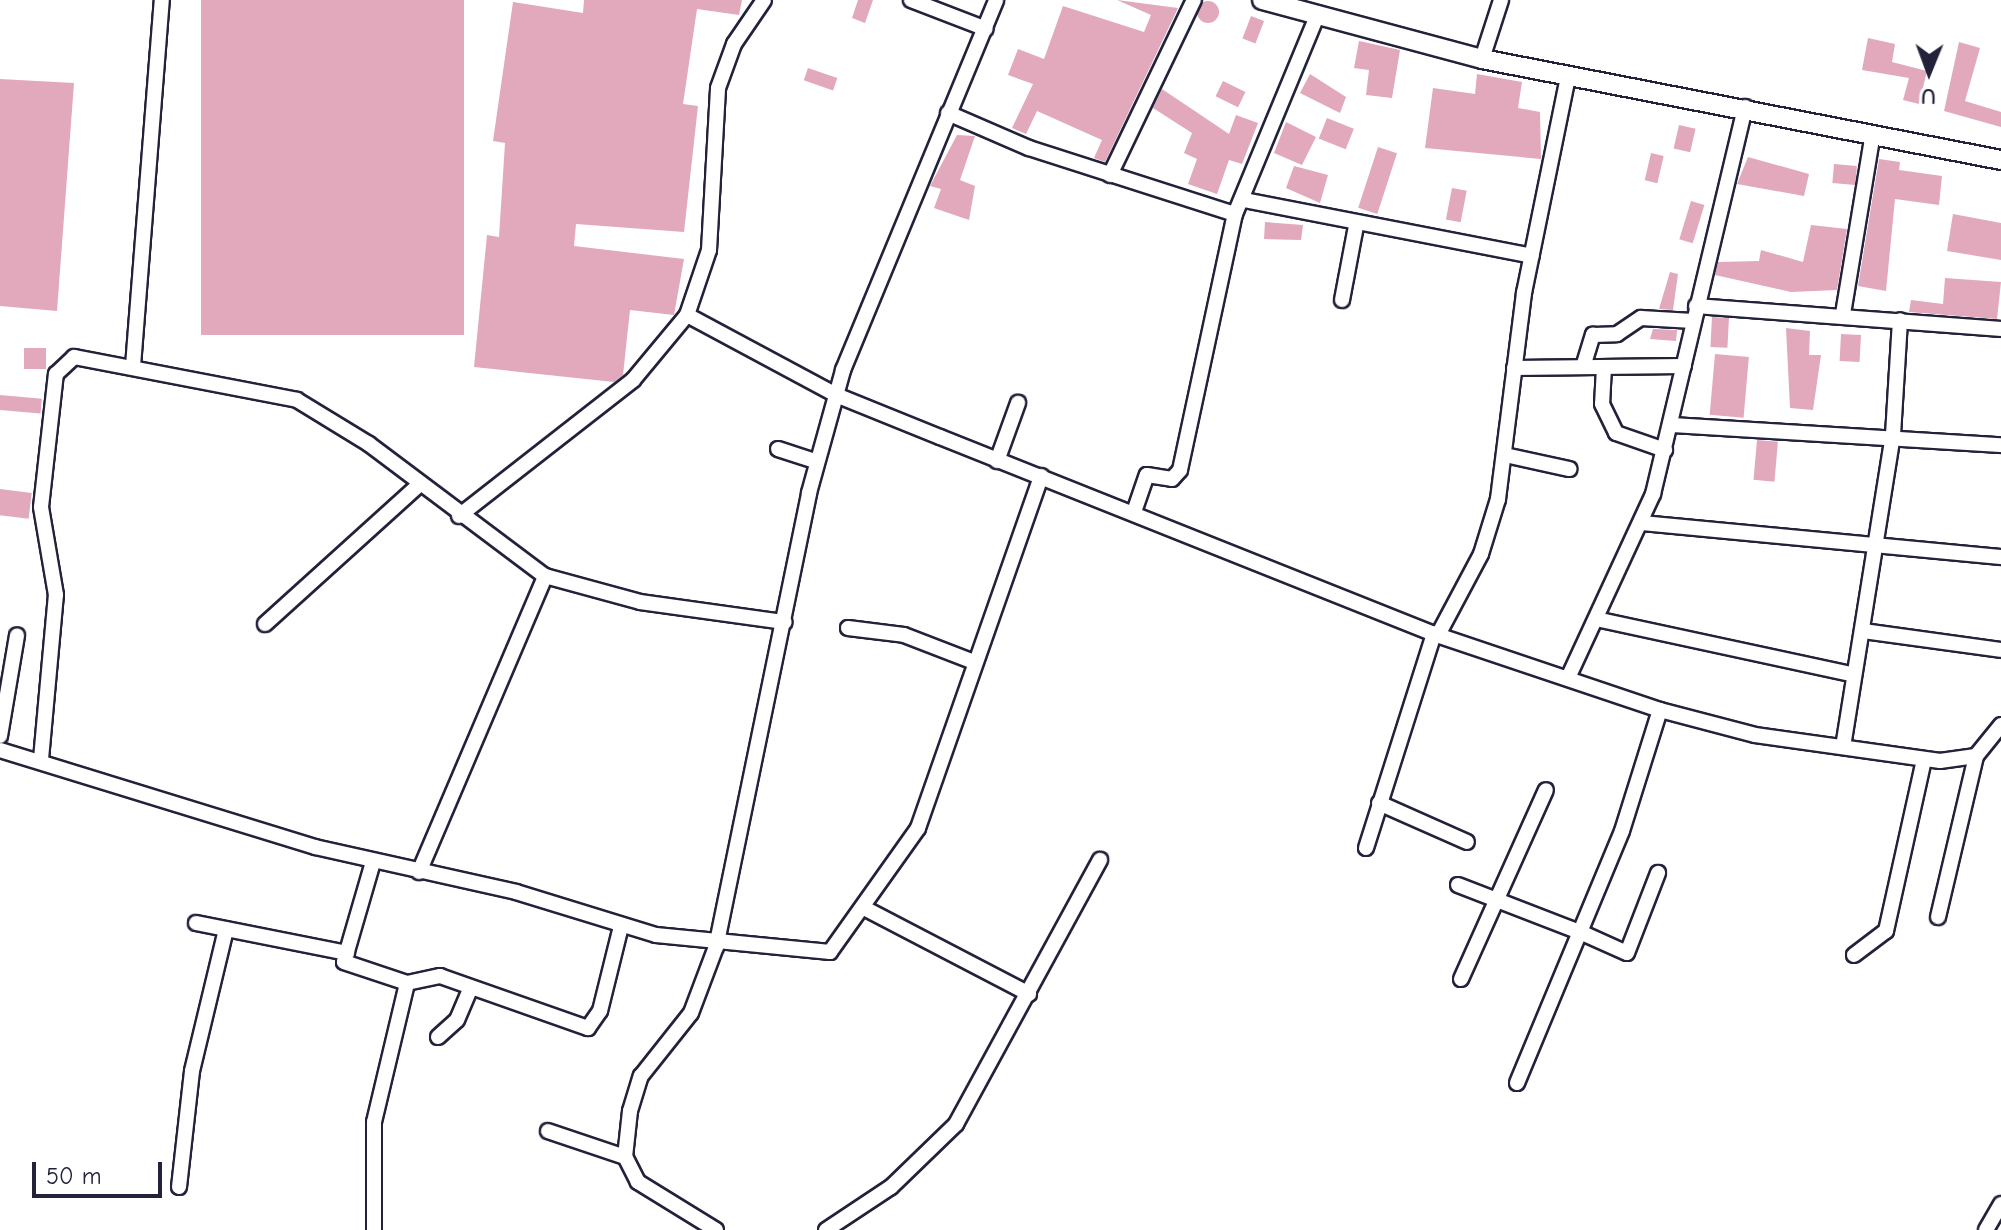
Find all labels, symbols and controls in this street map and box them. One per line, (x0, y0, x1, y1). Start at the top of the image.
north arrow (1889, 32, 1969, 112)
text: U (1921, 83, 1936, 109)
scale bar (36, 1146, 166, 1196)
text: 50 m (46, 1162, 102, 1190)

